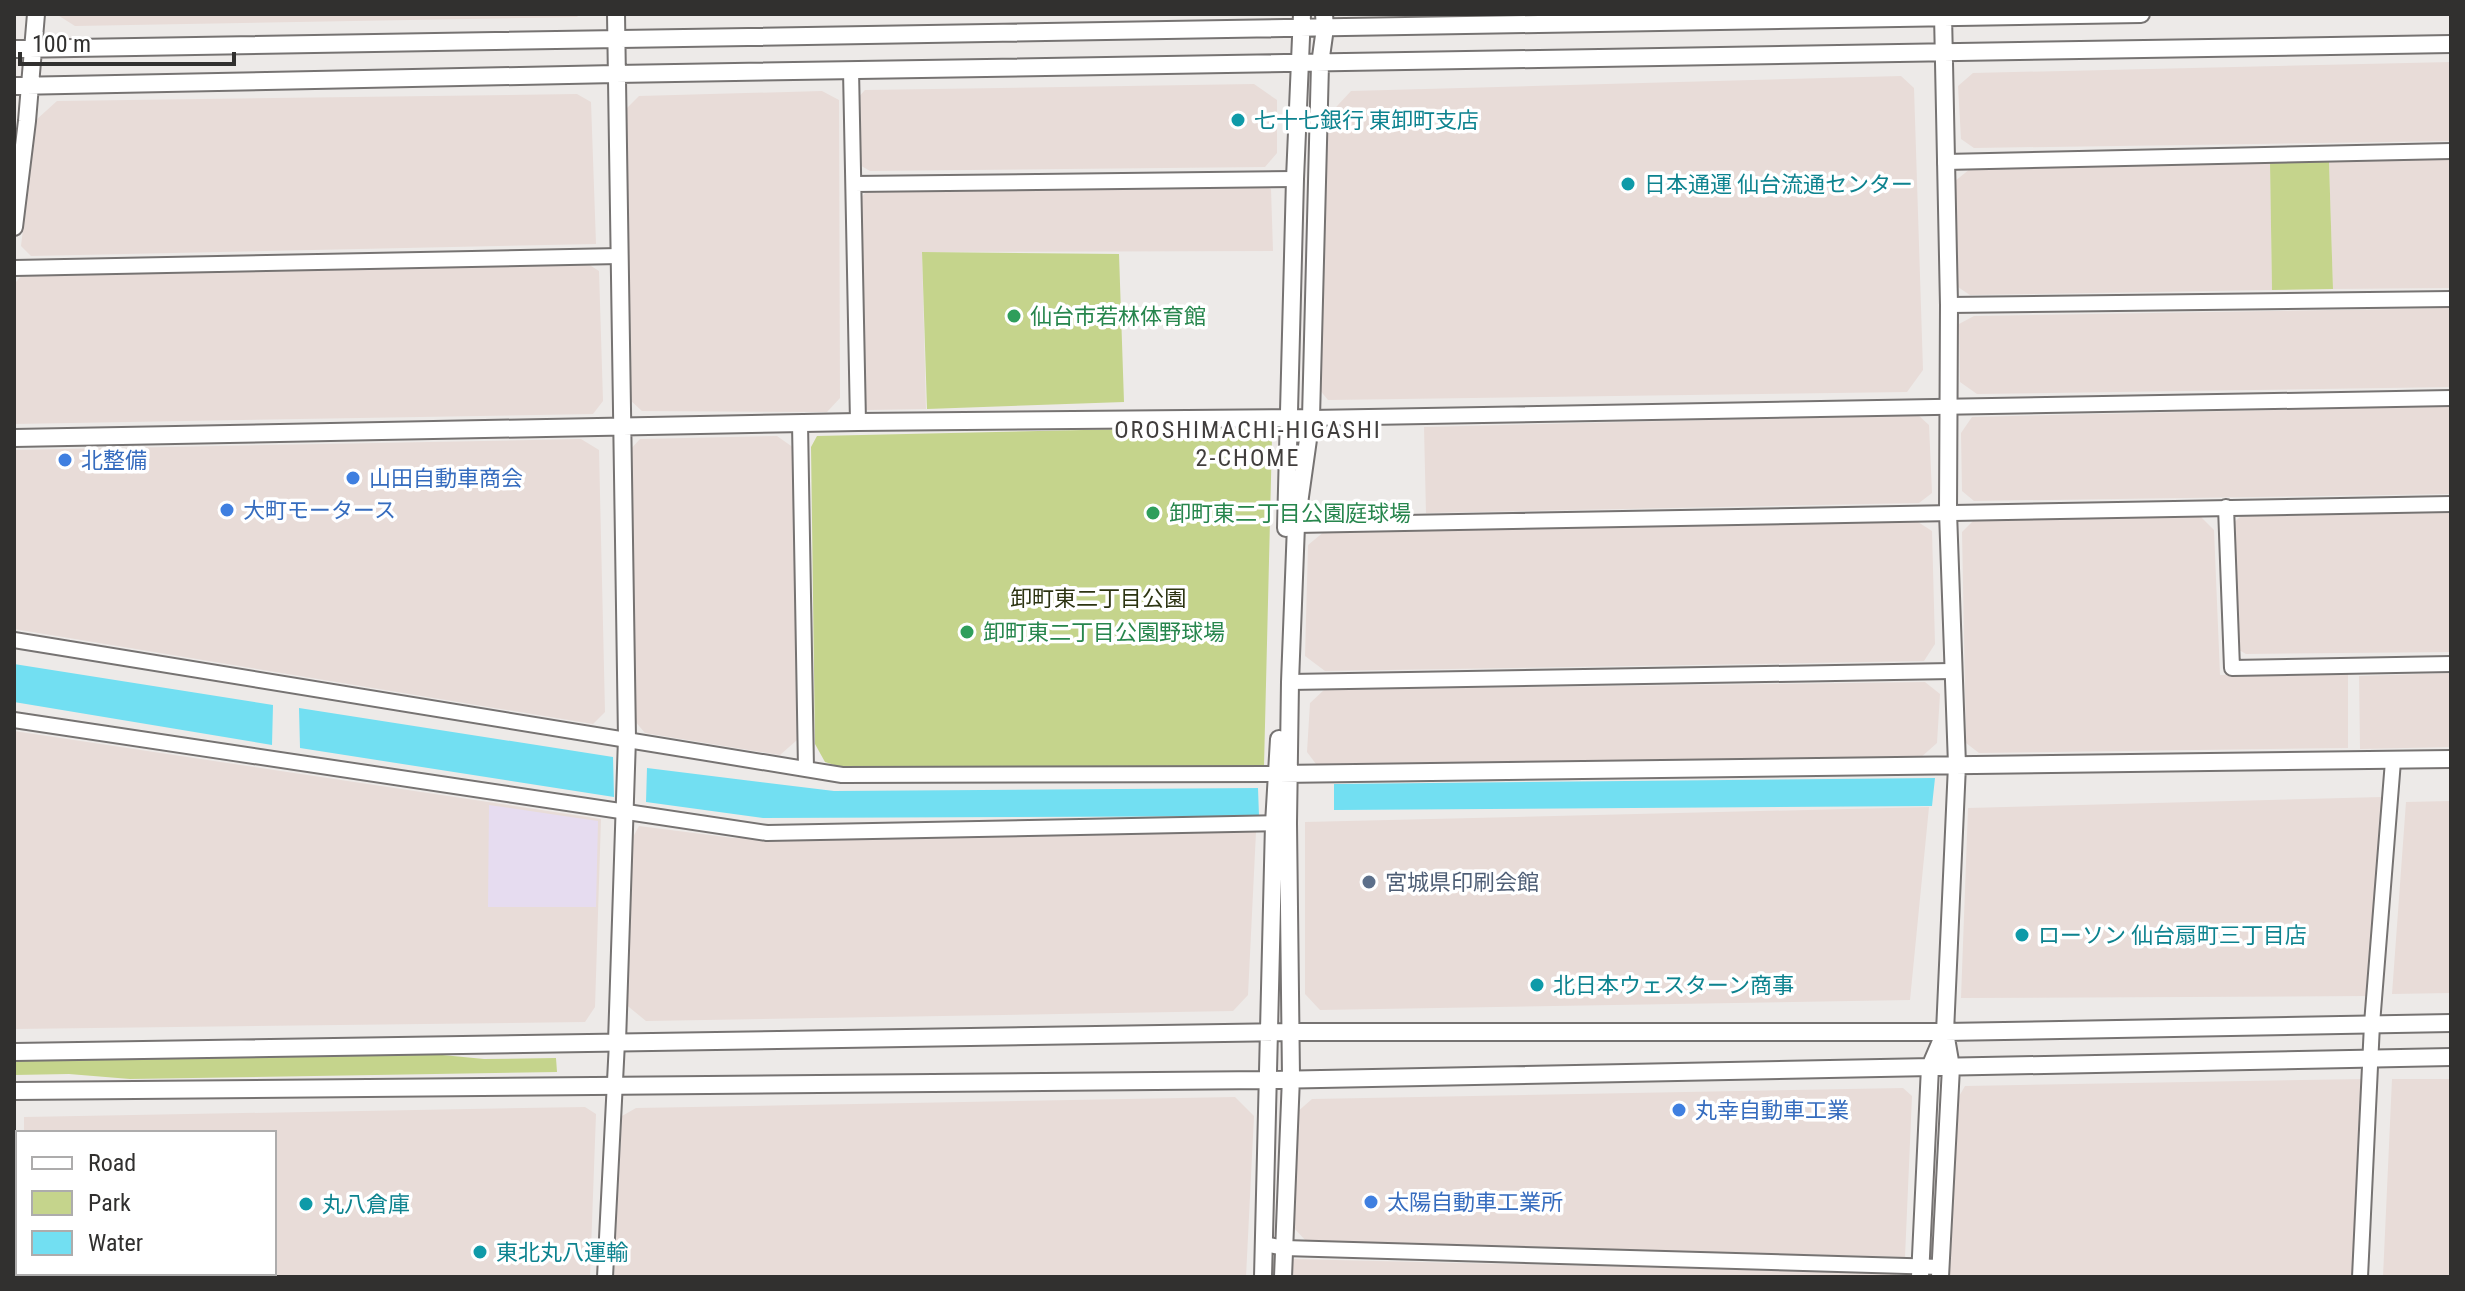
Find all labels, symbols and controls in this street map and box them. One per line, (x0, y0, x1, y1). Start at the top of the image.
scale bar (20, 16, 234, 66)
text: 100 m (32, 30, 91, 58)
place label: 七十七銀行 東卸町支店 (1254, 108, 1479, 133)
marker: 七十七銀行 東卸町支店 (1229, 111, 1247, 129)
place label: 日本通運 仙台流通センター (1644, 172, 1913, 197)
marker: 日本通運 仙台流通センター (1619, 175, 1637, 193)
place label: 仙台市若林体育館 (1030, 304, 1206, 329)
marker: 仙台市若林体育館 (1005, 307, 1023, 325)
district label: OROSHIMACHI-HIGASHI 2-CHOME (1114, 416, 1382, 472)
place label: 北整備 (81, 448, 147, 473)
marker: 北整備 (56, 451, 74, 469)
place label: 山田自動車商会 (369, 466, 523, 491)
marker: 山田自動車商会 (344, 469, 362, 487)
place label: 大町モータース (243, 498, 396, 523)
marker: 大町モータース (218, 501, 236, 519)
place label: 卸町東二丁目公園庭球場 (1169, 501, 1411, 526)
marker: 卸町東二丁目公園庭球場 (1144, 504, 1162, 522)
park label: 卸町東二丁目公園 (1010, 586, 1186, 611)
place label: 卸町東二丁目公園野球場 (983, 620, 1225, 645)
marker: 卸町東二丁目公園野球場 (958, 623, 976, 641)
place label: 宮城県印刷会館 (1385, 870, 1539, 895)
marker: 宮城県印刷会館 (1360, 873, 1378, 891)
place label: ローソン 仙台扇町三丁目店 (2038, 923, 2307, 948)
marker: ローソン 仙台扇町三丁目店 (2013, 926, 2031, 944)
place label: 北日本ウェスターン商事 (1553, 973, 1794, 998)
marker: 北日本ウェスターン商事 (1528, 976, 1546, 994)
place label: 丸幸自動車工業 (1695, 1098, 1849, 1123)
marker: 丸幸自動車工業 (1670, 1101, 1688, 1119)
legend (16, 1131, 276, 1275)
text: Road (88, 1149, 136, 1177)
text: Park (88, 1189, 131, 1217)
place label: 太陽自動車工業所 (1387, 1190, 1563, 1215)
place label: 丸八倉庫 (322, 1192, 410, 1217)
marker: 太陽自動車工業所 (1362, 1193, 1380, 1211)
marker: 丸八倉庫 (297, 1195, 315, 1213)
text: Water (88, 1229, 143, 1257)
place label: 東北丸八運輸 (496, 1240, 628, 1265)
marker: 東北丸八運輸 (471, 1243, 489, 1261)

